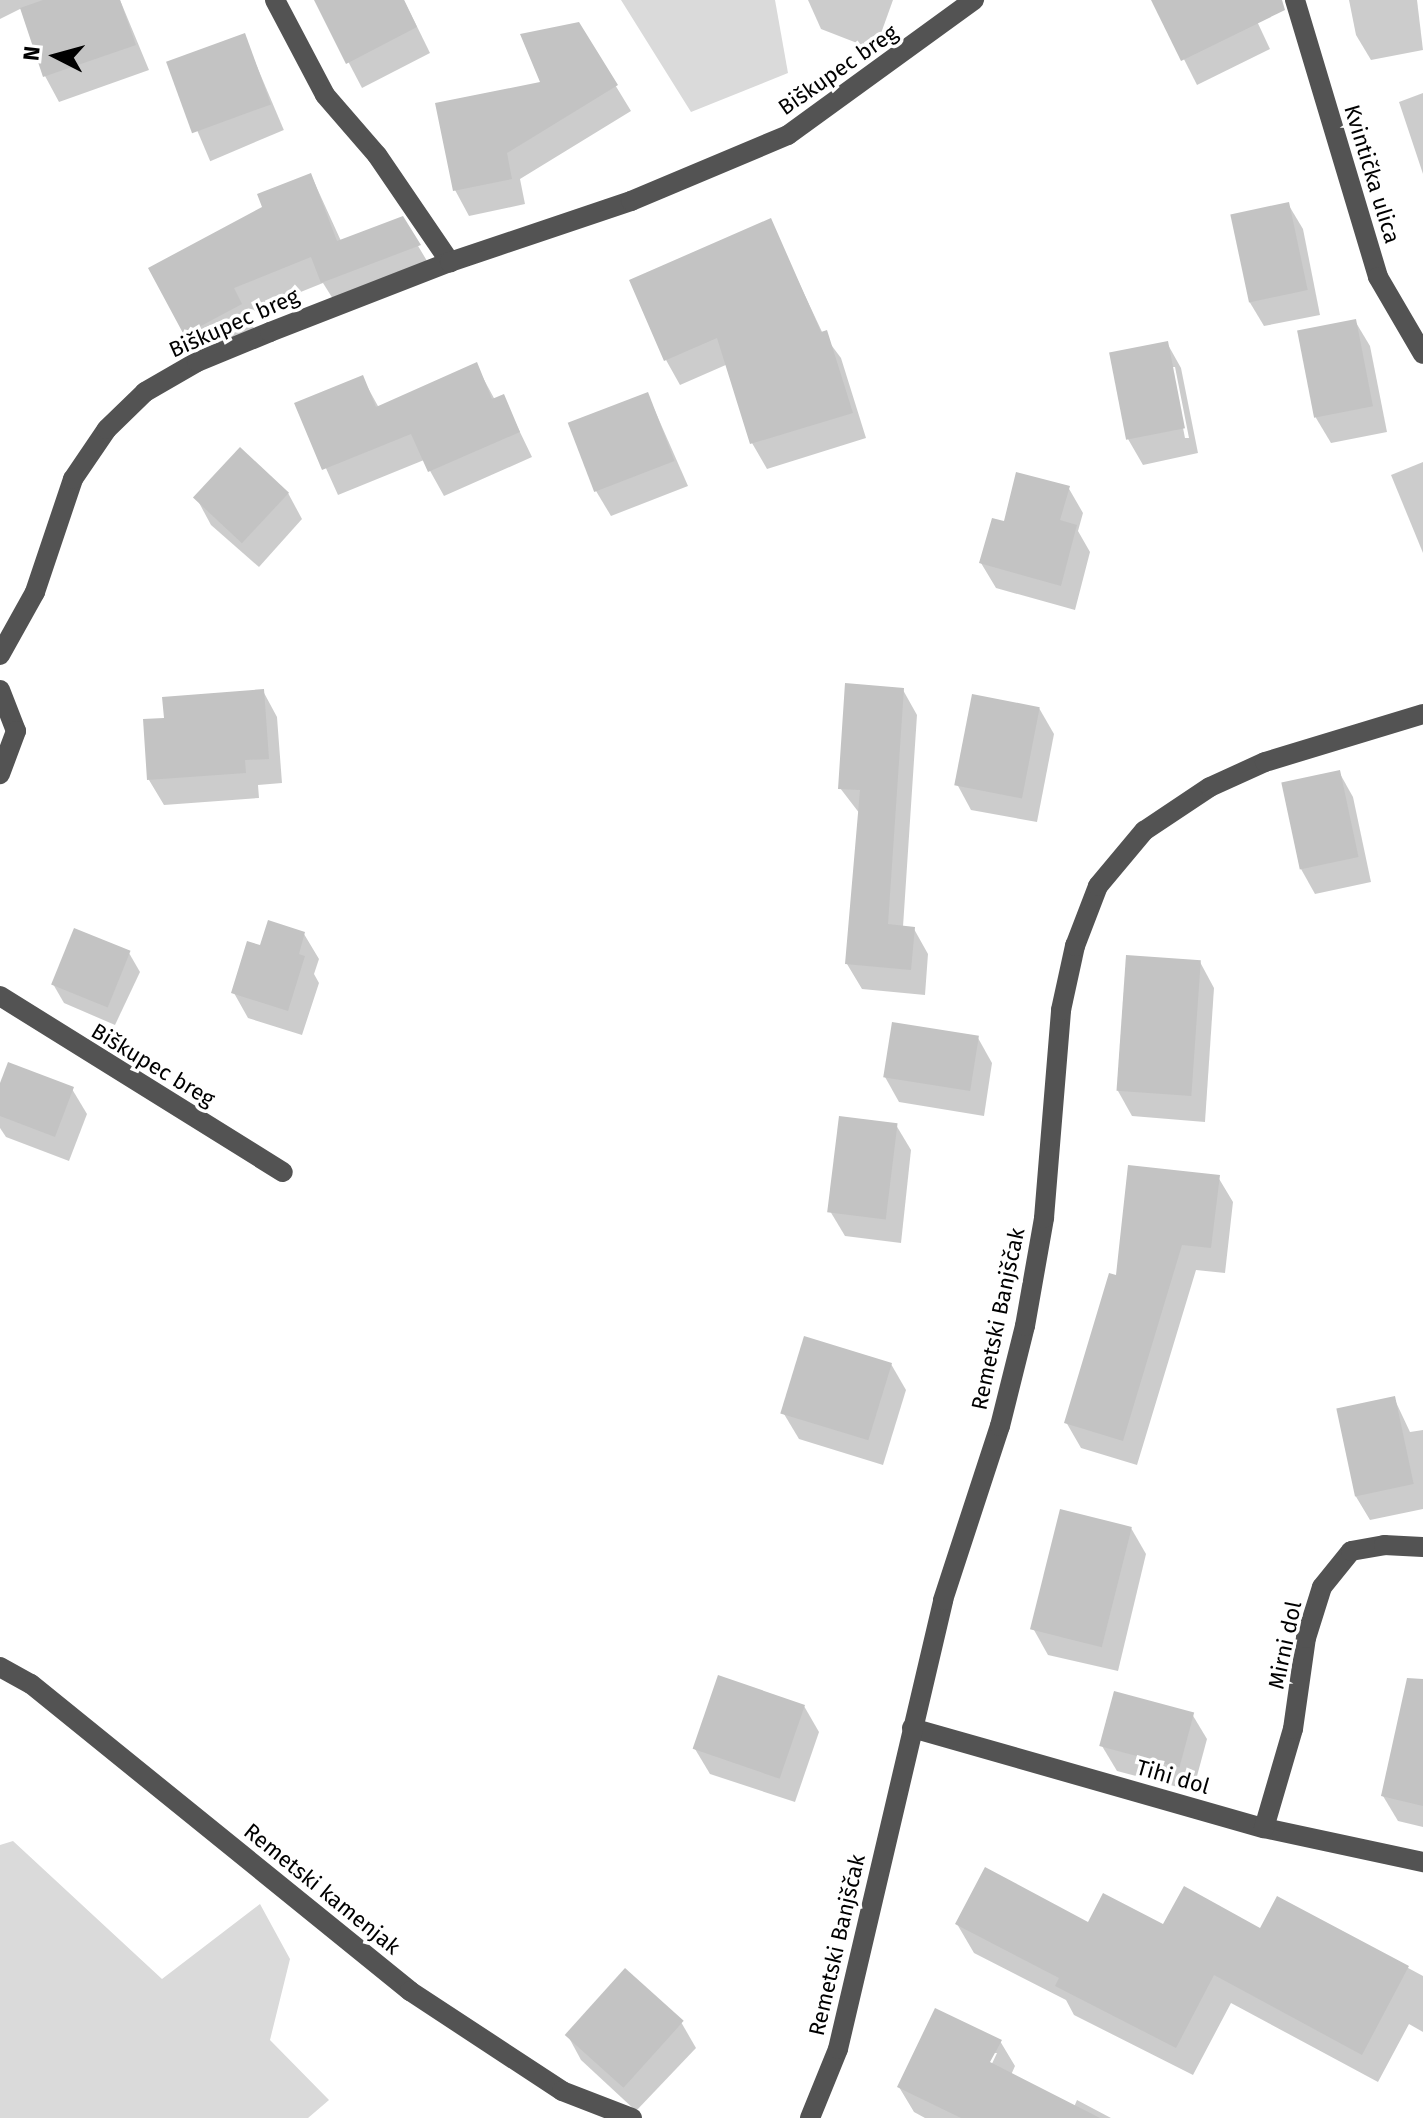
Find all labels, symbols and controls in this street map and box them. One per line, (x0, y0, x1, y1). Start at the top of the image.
north arrow (16, 16, 96, 96)
street label: Biškupec breg (773, 19, 903, 121)
text: N (17, 45, 46, 62)
street label: Kvintička ulica (1338, 101, 1406, 247)
street label: Biškupec breg (165, 283, 303, 363)
street label: Biškupec breg (86, 1018, 220, 1112)
street label: Remetski Banjščak (966, 1226, 1030, 1412)
street label: Mirni dol (1263, 1599, 1307, 1691)
street label: Tihi dol (1133, 1754, 1213, 1800)
street label: Remetski kamenjak (239, 1818, 405, 1960)
street label: Remetski Banjščak (803, 1852, 871, 2038)

